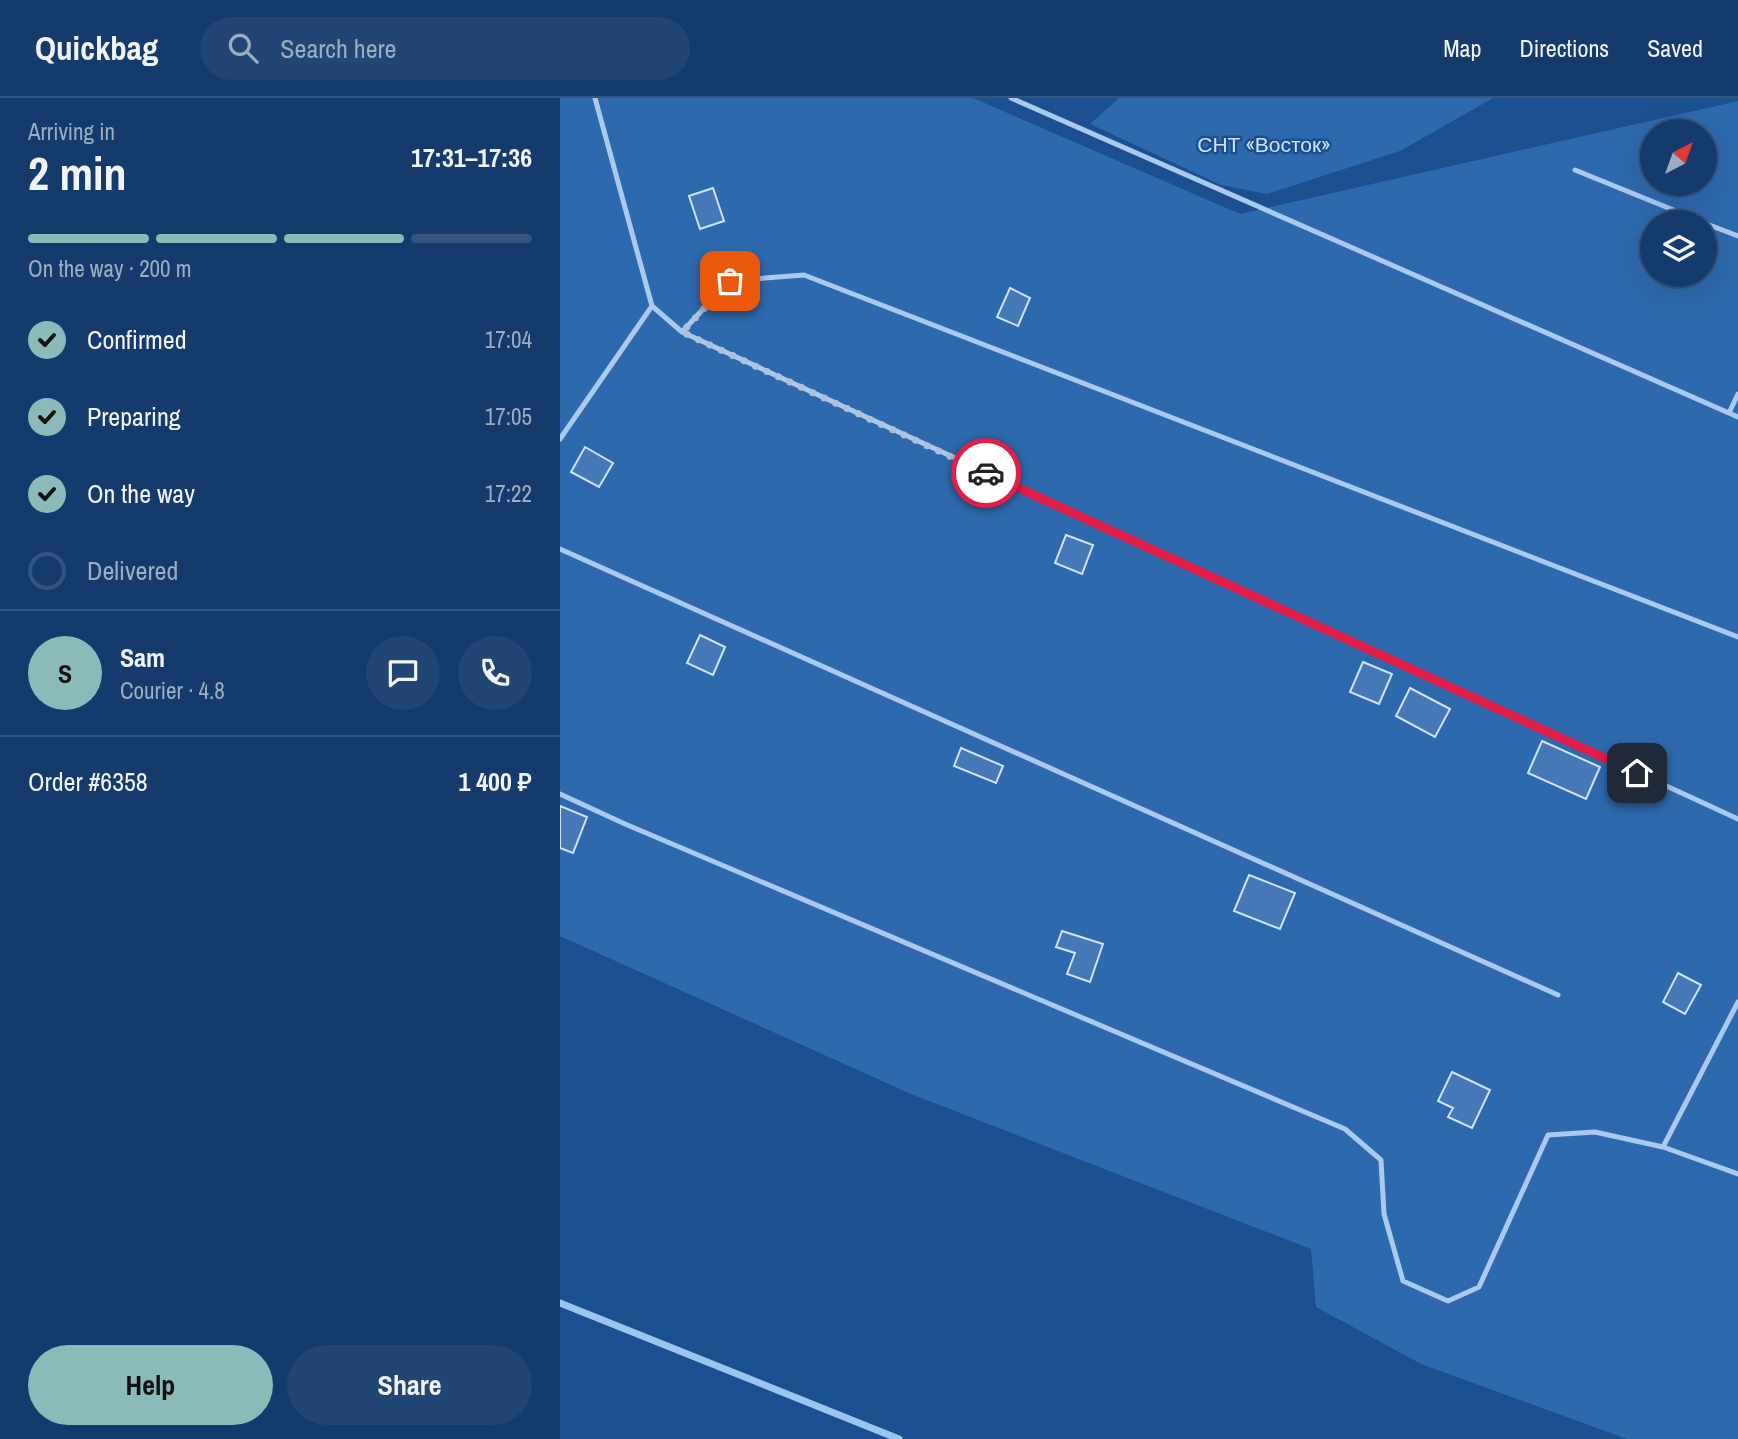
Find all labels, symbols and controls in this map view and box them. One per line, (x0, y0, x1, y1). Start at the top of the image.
search box (200, 17, 690, 80)
text: Quickbag (35, 26, 158, 70)
icon: search (224, 29, 262, 67)
text: Search here (280, 31, 396, 66)
text: Map (1443, 32, 1481, 64)
text: Directions (1519, 32, 1609, 64)
text: Saved (1647, 32, 1703, 64)
text: Arriving in (28, 116, 115, 147)
north arrow (1640, 119, 1717, 196)
map controls (1640, 119, 1717, 287)
park label: СНТ «Восток» (1197, 130, 1331, 159)
text: 17:31–17:36 (411, 140, 532, 175)
text: 2 min (28, 142, 127, 204)
button: layers (1640, 210, 1717, 287)
pin (700, 251, 760, 311)
text: On the way · 200 m (28, 253, 192, 284)
icon: bag (711, 262, 749, 300)
icon: check (28, 321, 66, 359)
text: Confirmed (87, 322, 187, 357)
text: 17:04 (485, 324, 532, 355)
icon: check (28, 398, 66, 436)
text: Preparing (87, 399, 181, 434)
text: 17:05 (485, 401, 532, 432)
courier (951, 438, 1021, 508)
icon: car (967, 454, 1005, 492)
icon: check (28, 475, 66, 513)
text: On the way (87, 476, 195, 511)
text: 17:22 (485, 478, 532, 509)
text: Delivered (87, 553, 178, 588)
button: chat (366, 636, 440, 710)
button: phone (458, 636, 532, 710)
text: Sam (120, 640, 165, 675)
text: S (58, 656, 72, 691)
text: Courier · 4.8 (120, 675, 225, 706)
pin (1607, 743, 1667, 803)
icon: home (1618, 754, 1656, 792)
text: Order #6358 (28, 764, 148, 799)
text: 1 400 ₽ (458, 764, 532, 799)
button: Help (28, 1345, 273, 1425)
button: Share (287, 1345, 532, 1425)

